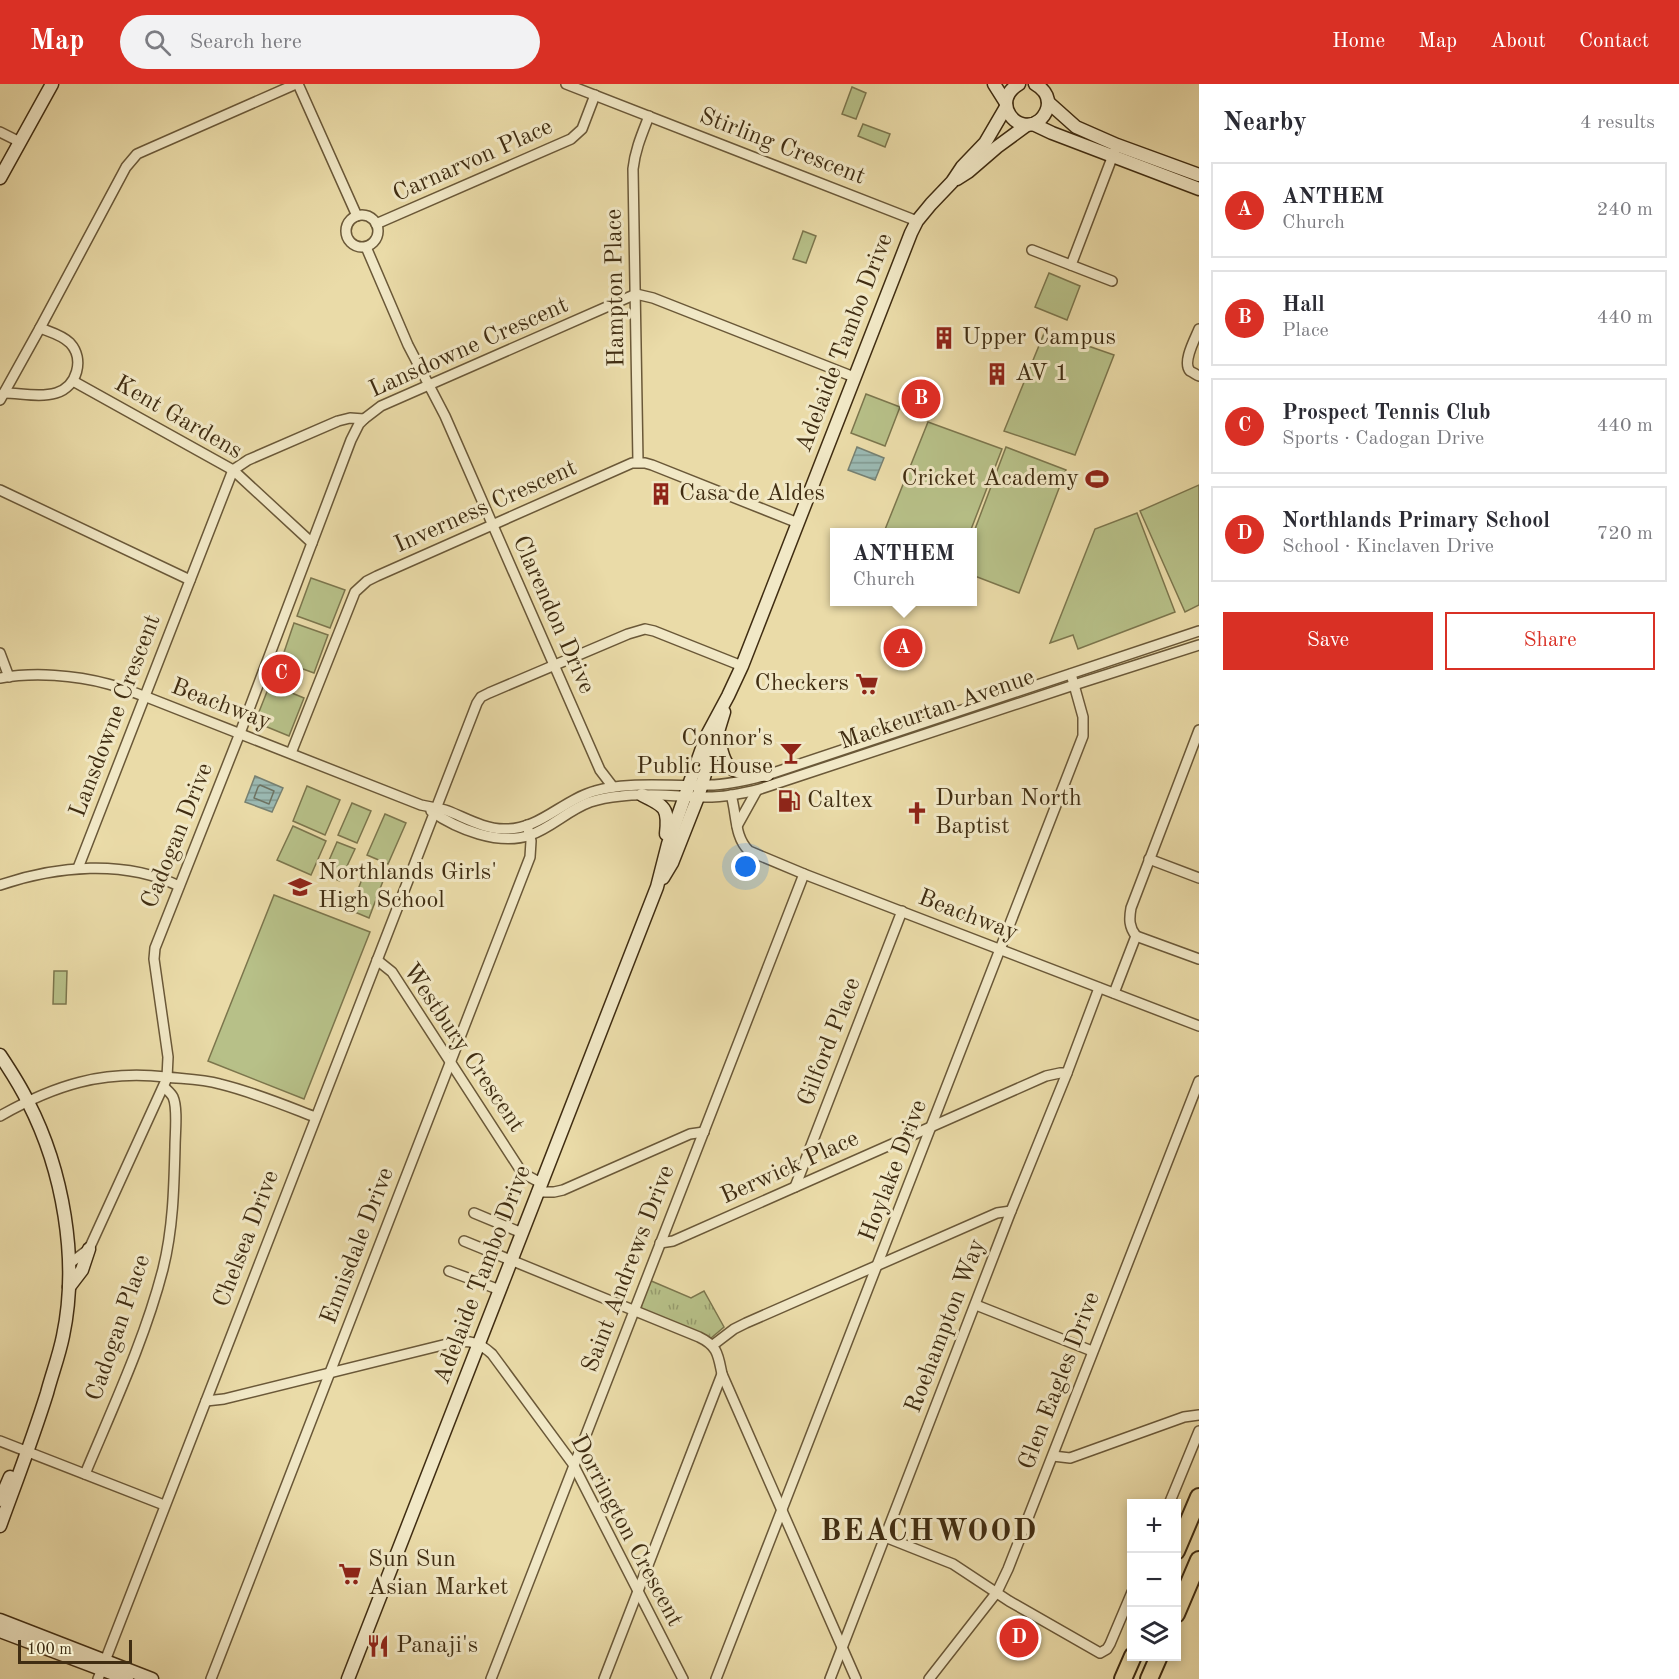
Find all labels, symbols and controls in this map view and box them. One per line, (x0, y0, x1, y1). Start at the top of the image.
search box (120, 15, 540, 69)
icon: search (141, 26, 174, 59)
text: Map (30, 28, 84, 56)
text: Search here (189, 31, 302, 53)
text: Home (1332, 31, 1385, 52)
text: Map (1418, 31, 1457, 52)
text: About (1490, 31, 1546, 52)
text: Contact (1579, 31, 1649, 52)
street label: Stirling Crescent (696, 104, 868, 190)
text: Nearby (1223, 110, 1307, 136)
text: 4 results (1580, 113, 1655, 133)
street label: Carnarvon Place (390, 115, 556, 207)
text: ANTHEM (1282, 186, 1384, 208)
text: A (1237, 200, 1252, 220)
text: 240 m (1597, 200, 1653, 220)
street label: Hampton Place (603, 209, 629, 367)
text: Church (1282, 213, 1345, 233)
street label: Adelaide Tambo Drive (792, 230, 898, 456)
street label: Lansdowne Crescent (366, 293, 572, 403)
text: Hall (1282, 294, 1325, 316)
text: B (1237, 308, 1252, 328)
text: 440 m (1597, 308, 1653, 328)
text: Place (1282, 321, 1329, 341)
building icon: Upper Campus (931, 325, 957, 351)
place label: Upper Campus (962, 326, 1116, 350)
building icon: AV 1 (984, 361, 1010, 387)
place label: AV 1 (1015, 362, 1069, 386)
street label: Kent Gardens (110, 372, 246, 464)
pin: B (902, 376, 940, 422)
text: Prospect Tennis Club (1282, 402, 1491, 424)
text: C (1238, 416, 1251, 436)
text: 440 m (1597, 416, 1653, 436)
text: Sports · Cadogan Drive (1282, 429, 1484, 449)
street label: Inverness Crescent (391, 456, 581, 558)
sports icon: Cricket Academy (1084, 466, 1110, 492)
place label: Cricket Academy (901, 467, 1079, 491)
building icon: Casa de Aldes (648, 481, 674, 507)
place label: Casa de Aldes (679, 482, 825, 506)
text: Northlands Primary School (1282, 510, 1550, 532)
text: D (1237, 524, 1252, 544)
text: 720 m (1597, 524, 1653, 544)
popup (830, 528, 977, 606)
street label: Clarendon Drive (507, 532, 599, 698)
text: School · Kinclaven Drive (1282, 537, 1494, 557)
text: ANTHEM (852, 543, 955, 565)
text: Church (852, 570, 915, 590)
street label: Lansdowne Crescent (66, 611, 166, 821)
button: Save (1223, 612, 1433, 670)
button: Share (1445, 612, 1655, 670)
pin: A (884, 626, 922, 670)
pin: C (262, 652, 300, 696)
street label: Mackeurtan Avenue (836, 665, 1038, 755)
supermarket icon: Checkers (854, 671, 880, 697)
place label: Checkers (755, 672, 849, 696)
street label: Beachway (168, 675, 275, 735)
place label: Connor's Public House (636, 727, 773, 779)
bar icon: Connor's Public House (778, 740, 804, 766)
street label: Cadogan Drive (138, 760, 218, 912)
place label: Durban North Baptist (935, 787, 1082, 839)
fuel station icon: Caltex (776, 788, 802, 814)
place label: Caltex (807, 789, 873, 813)
church icon: Durban North Baptist (904, 800, 930, 826)
your location (731, 852, 760, 881)
place label: Northlands Girls' High School (318, 861, 497, 913)
school or university icon: Northlands Girls' High School (287, 874, 313, 900)
street label: Beachway (915, 886, 1022, 946)
street label: Westbury Crescent (398, 959, 528, 1137)
street label: Gilford Place (795, 975, 865, 1109)
street label: Hoylake Drive (856, 1097, 932, 1245)
street label: Berwick Place (717, 1127, 863, 1209)
street label: Adelaide Tambo Drive (430, 1162, 536, 1388)
street label: Saint Andrews Drive (578, 1162, 680, 1376)
street label: Ennisdale Drive (317, 1164, 399, 1328)
street label: Chelsea Drive (210, 1167, 284, 1311)
street label: Roehampton Way (902, 1235, 990, 1416)
street label: Cadogan Place (83, 1252, 155, 1404)
street label: Glen Eagles Drive (1015, 1289, 1105, 1473)
street label: Dorrington Crescent (565, 1431, 687, 1631)
map controls (1127, 1499, 1181, 1661)
button: + (1127, 1499, 1181, 1553)
district label: BEACHWOOD (820, 1517, 1038, 1547)
place label: Sun Sun Asian Market (368, 1548, 509, 1600)
button: − (1127, 1553, 1181, 1607)
supermarket icon: Sun Sun Asian Market (337, 1561, 363, 1587)
button: layers (1127, 1607, 1181, 1661)
pin: D (1000, 1616, 1038, 1660)
restaurant icon: Panaji's (365, 1633, 391, 1659)
place label: Panaji's (396, 1634, 478, 1658)
scale bar (18, 1637, 132, 1664)
text: 100 m (27, 1642, 72, 1658)

